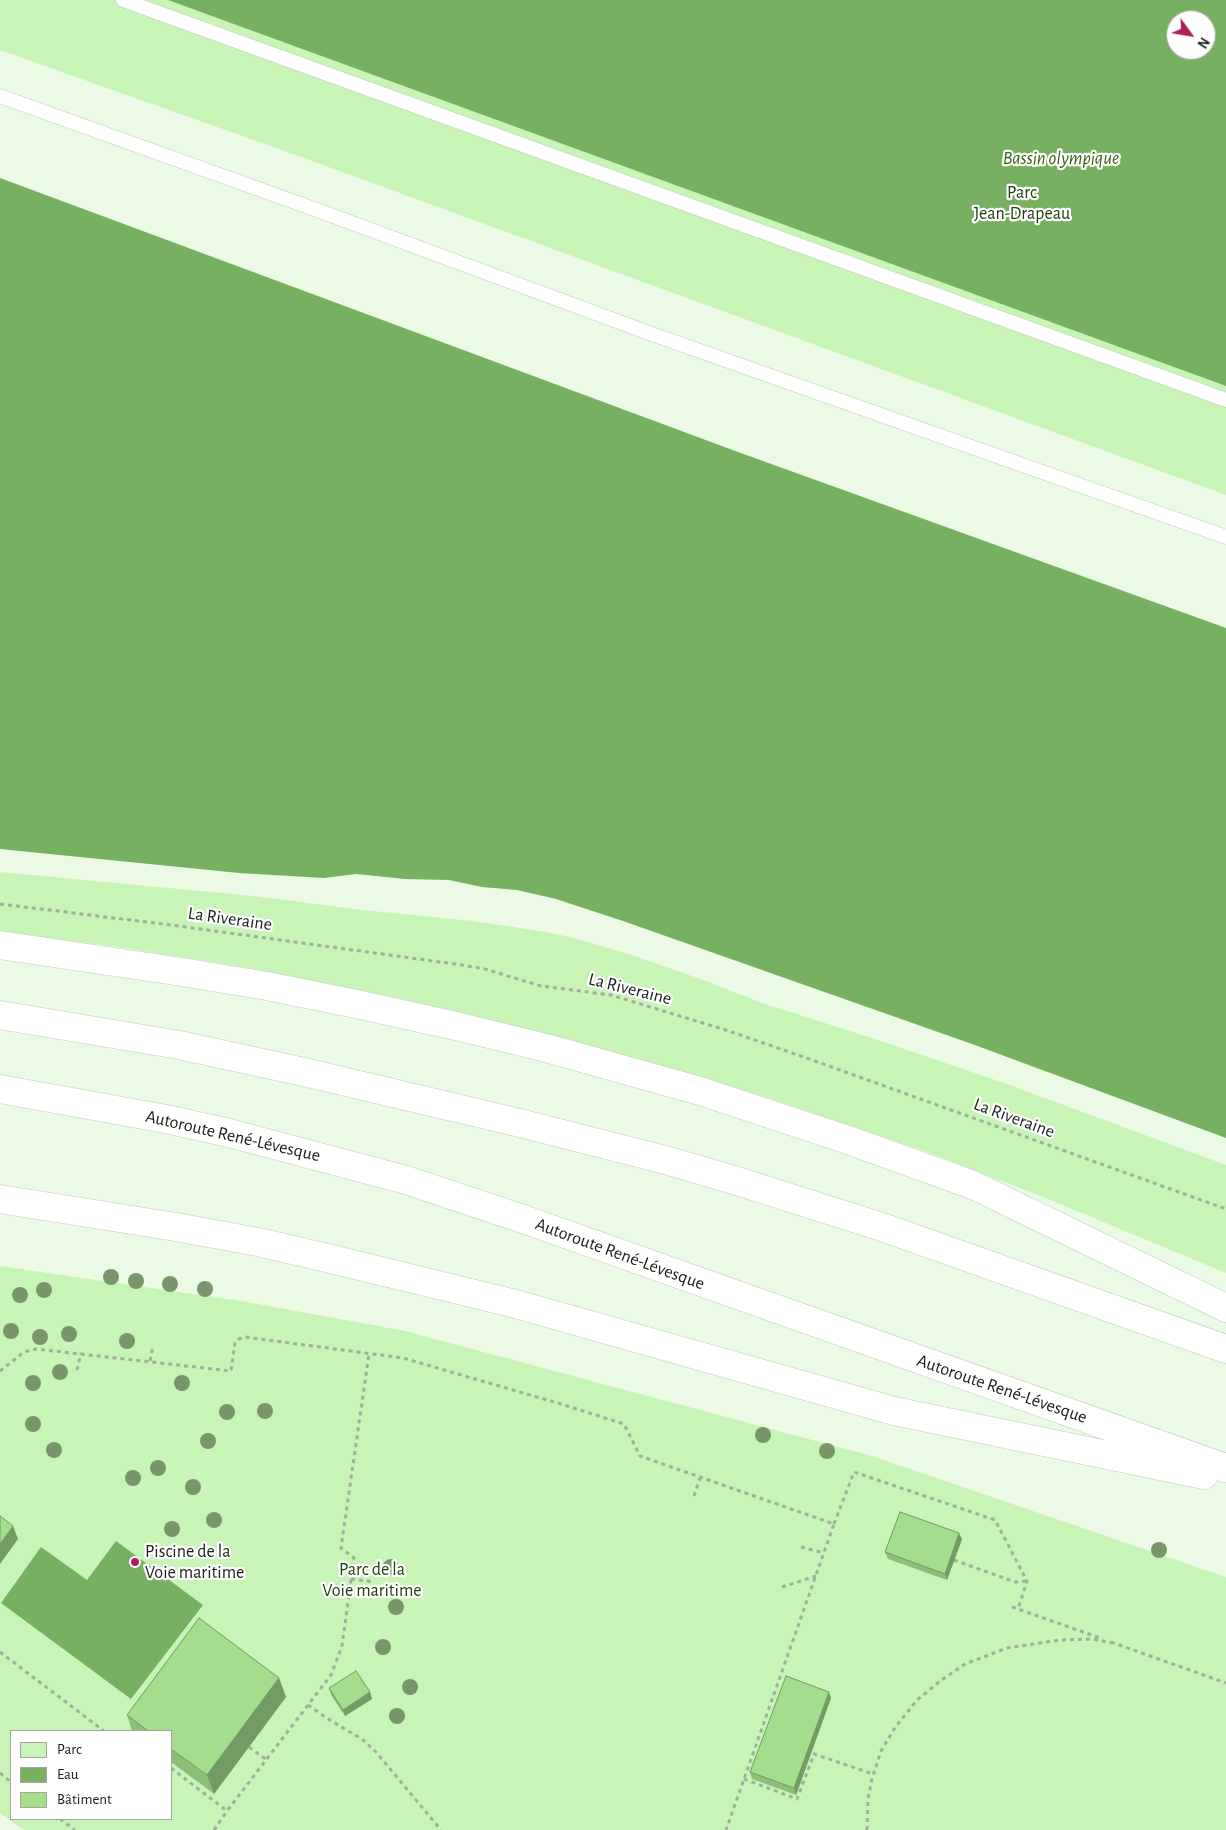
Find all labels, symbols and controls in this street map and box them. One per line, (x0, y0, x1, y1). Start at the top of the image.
north arrow (1166, 10, 1216, 60)
text: N (1194, 35, 1211, 50)
water label: Bassin olympique (1003, 147, 1119, 169)
park label: Parc Jean-Drapeau (974, 182, 1070, 224)
street label: La Riveraine (187, 902, 273, 936)
street label: La Riveraine (586, 968, 674, 1010)
street label: La Riveraine (971, 1093, 1057, 1143)
street label: Autoroute René-Lévesque (144, 1105, 322, 1167)
street label: Autoroute René-Lévesque (532, 1213, 708, 1295)
street label: Autoroute René-Lévesque (914, 1350, 1090, 1428)
place label: Piscine de la Voie maritime (145, 1541, 244, 1584)
marker: Piscine de la Voie maritime (129, 1556, 141, 1568)
park label: Parc de la Voie maritime (322, 1559, 422, 1602)
legend (10, 1730, 172, 1820)
text: Parc (57, 1742, 82, 1757)
text: Eau (57, 1767, 79, 1782)
text: Bâtiment (57, 1792, 112, 1807)

